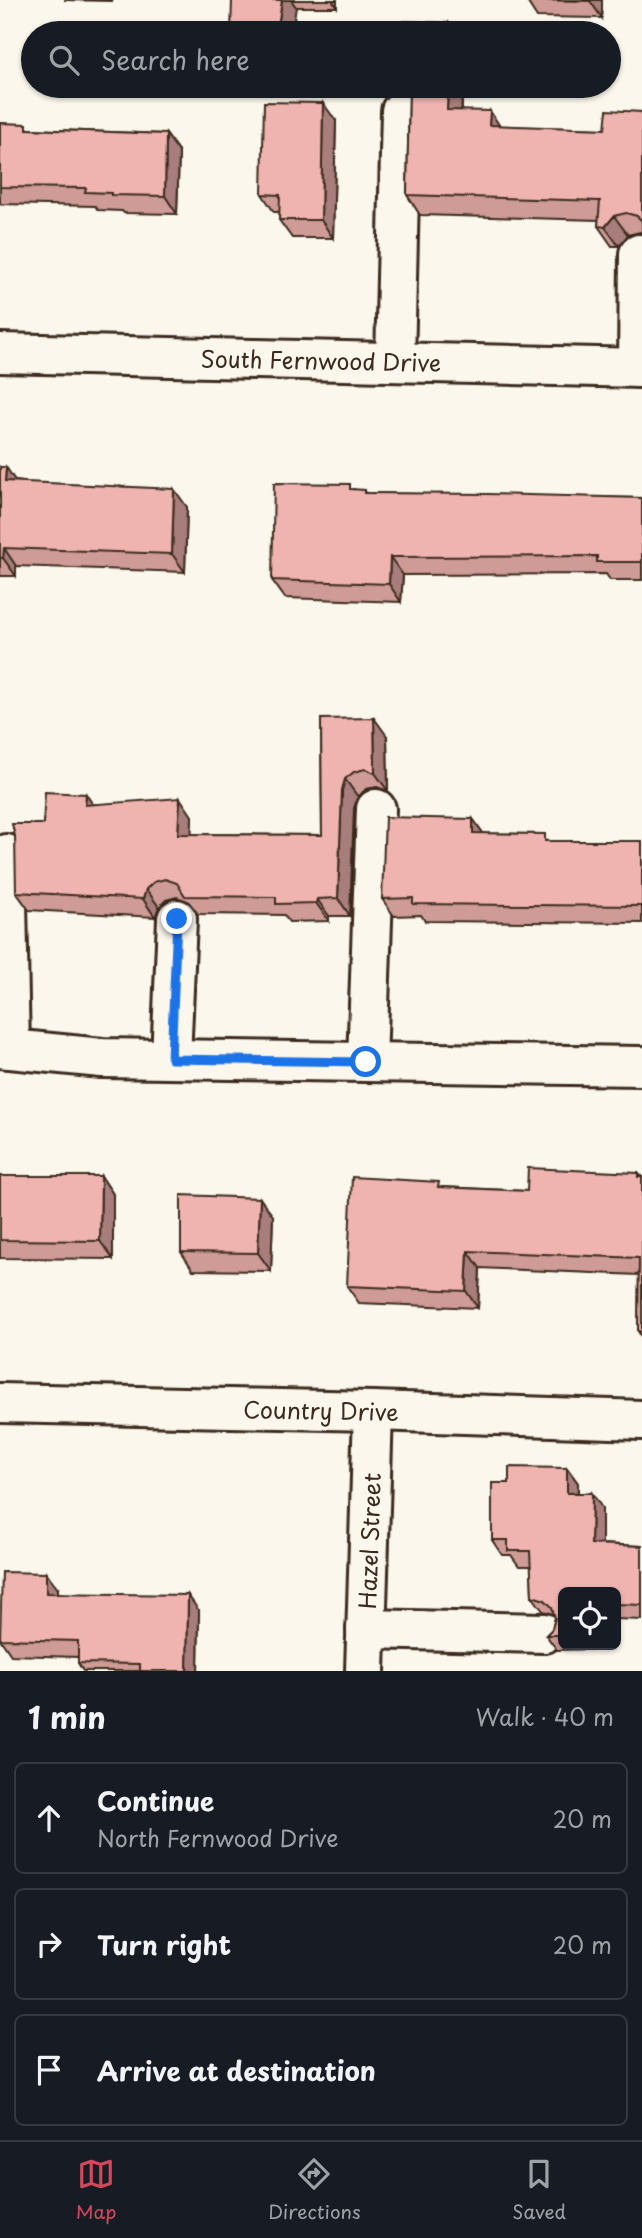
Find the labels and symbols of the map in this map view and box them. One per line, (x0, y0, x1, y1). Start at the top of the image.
street label: South Fernwood Drive (200, 340, 442, 380)
route end (161, 903, 192, 934)
route start (350, 1046, 381, 1077)
street label: Country Drive (243, 1391, 399, 1429)
street label: Hazel Street (349, 1472, 389, 1610)

